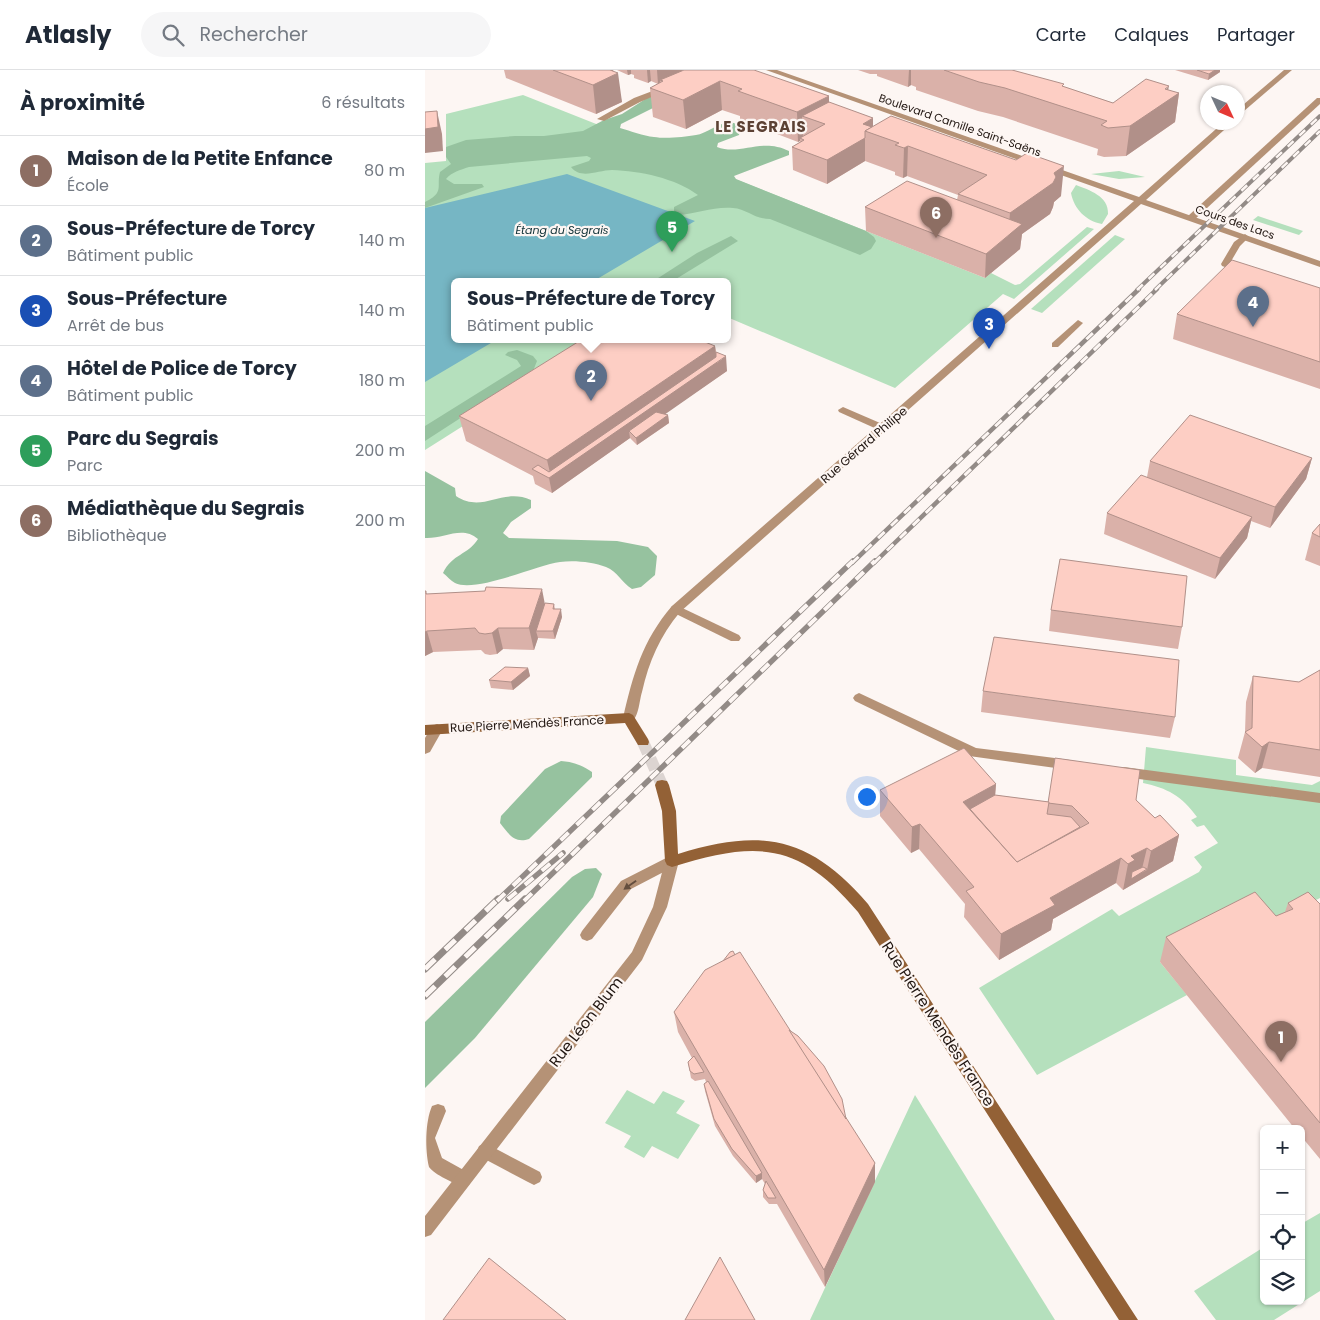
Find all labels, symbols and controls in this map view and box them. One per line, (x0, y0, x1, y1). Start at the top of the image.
search box (141, 12, 491, 57)
text: Atlasly (25, 18, 111, 51)
icon: search (159, 21, 187, 49)
text: Rechercher (199, 21, 308, 48)
text: Carte (1036, 22, 1086, 47)
text: Calques (1114, 22, 1189, 47)
text: Partager (1217, 22, 1295, 47)
north arrow (1200, 85, 1245, 130)
text: À proximité (20, 88, 145, 117)
street label: Boulevard Camille Saint-Saëns (877, 90, 1044, 160)
text: 6 résultats (321, 91, 405, 114)
district label: LE SEGRAIS (715, 116, 807, 137)
text: Maison de la Petite Enfance (67, 145, 333, 172)
text: 1 (33, 159, 39, 182)
text: 80 m (364, 159, 405, 182)
text: École (67, 174, 109, 197)
pin: 6 (920, 197, 952, 238)
street label: Cours des Lacs (1193, 201, 1277, 243)
pin: 5 (656, 211, 688, 252)
text: Sous-Préfecture de Torcy (67, 215, 315, 242)
water label: Étang du Segrais (515, 222, 609, 238)
text: 2 (31, 229, 41, 252)
text: 140 m (359, 229, 405, 252)
text: Bâtiment public (67, 244, 194, 267)
popup (451, 278, 731, 343)
text: Sous-Préfecture (67, 285, 227, 312)
text: Sous-Préfecture de Torcy (467, 285, 715, 312)
pin: 4 (1237, 286, 1269, 327)
text: 3 (31, 299, 41, 322)
text: 140 m (359, 299, 405, 322)
pin: 3 (973, 308, 1005, 349)
text: Arrêt de bus (67, 314, 164, 337)
text: Bâtiment public (467, 314, 594, 337)
text: Hôtel de Police de Torcy (67, 355, 297, 382)
pin: 2 (575, 360, 607, 401)
text: 4 (31, 369, 41, 392)
text: 180 m (359, 369, 405, 392)
text: Bâtiment public (67, 384, 194, 407)
street label: Rue Gérard Philipe (817, 402, 911, 487)
text: Parc du Segrais (67, 425, 219, 452)
text: 5 (31, 439, 41, 462)
text: 200 m (355, 439, 405, 462)
text: Parc (67, 454, 103, 477)
text: Médiathèque du Segrais (67, 495, 304, 522)
text: 6 (31, 509, 41, 532)
text: 200 m (355, 509, 405, 532)
text: Bibliothèque (67, 524, 167, 547)
street label: Rue Pierre Mendès France (450, 711, 604, 736)
your location (854, 784, 880, 810)
one-way arrow (623, 880, 637, 890)
street label: Rue Pierre Mendès France (877, 937, 1000, 1110)
street label: Rue Léon Blum (544, 972, 627, 1071)
pin: 1 (1265, 1021, 1297, 1062)
map controls (1260, 1125, 1305, 1305)
button: + (1260, 1125, 1305, 1170)
button: − (1260, 1170, 1305, 1215)
button: locate (1260, 1215, 1305, 1260)
button: layers (1260, 1260, 1305, 1305)

